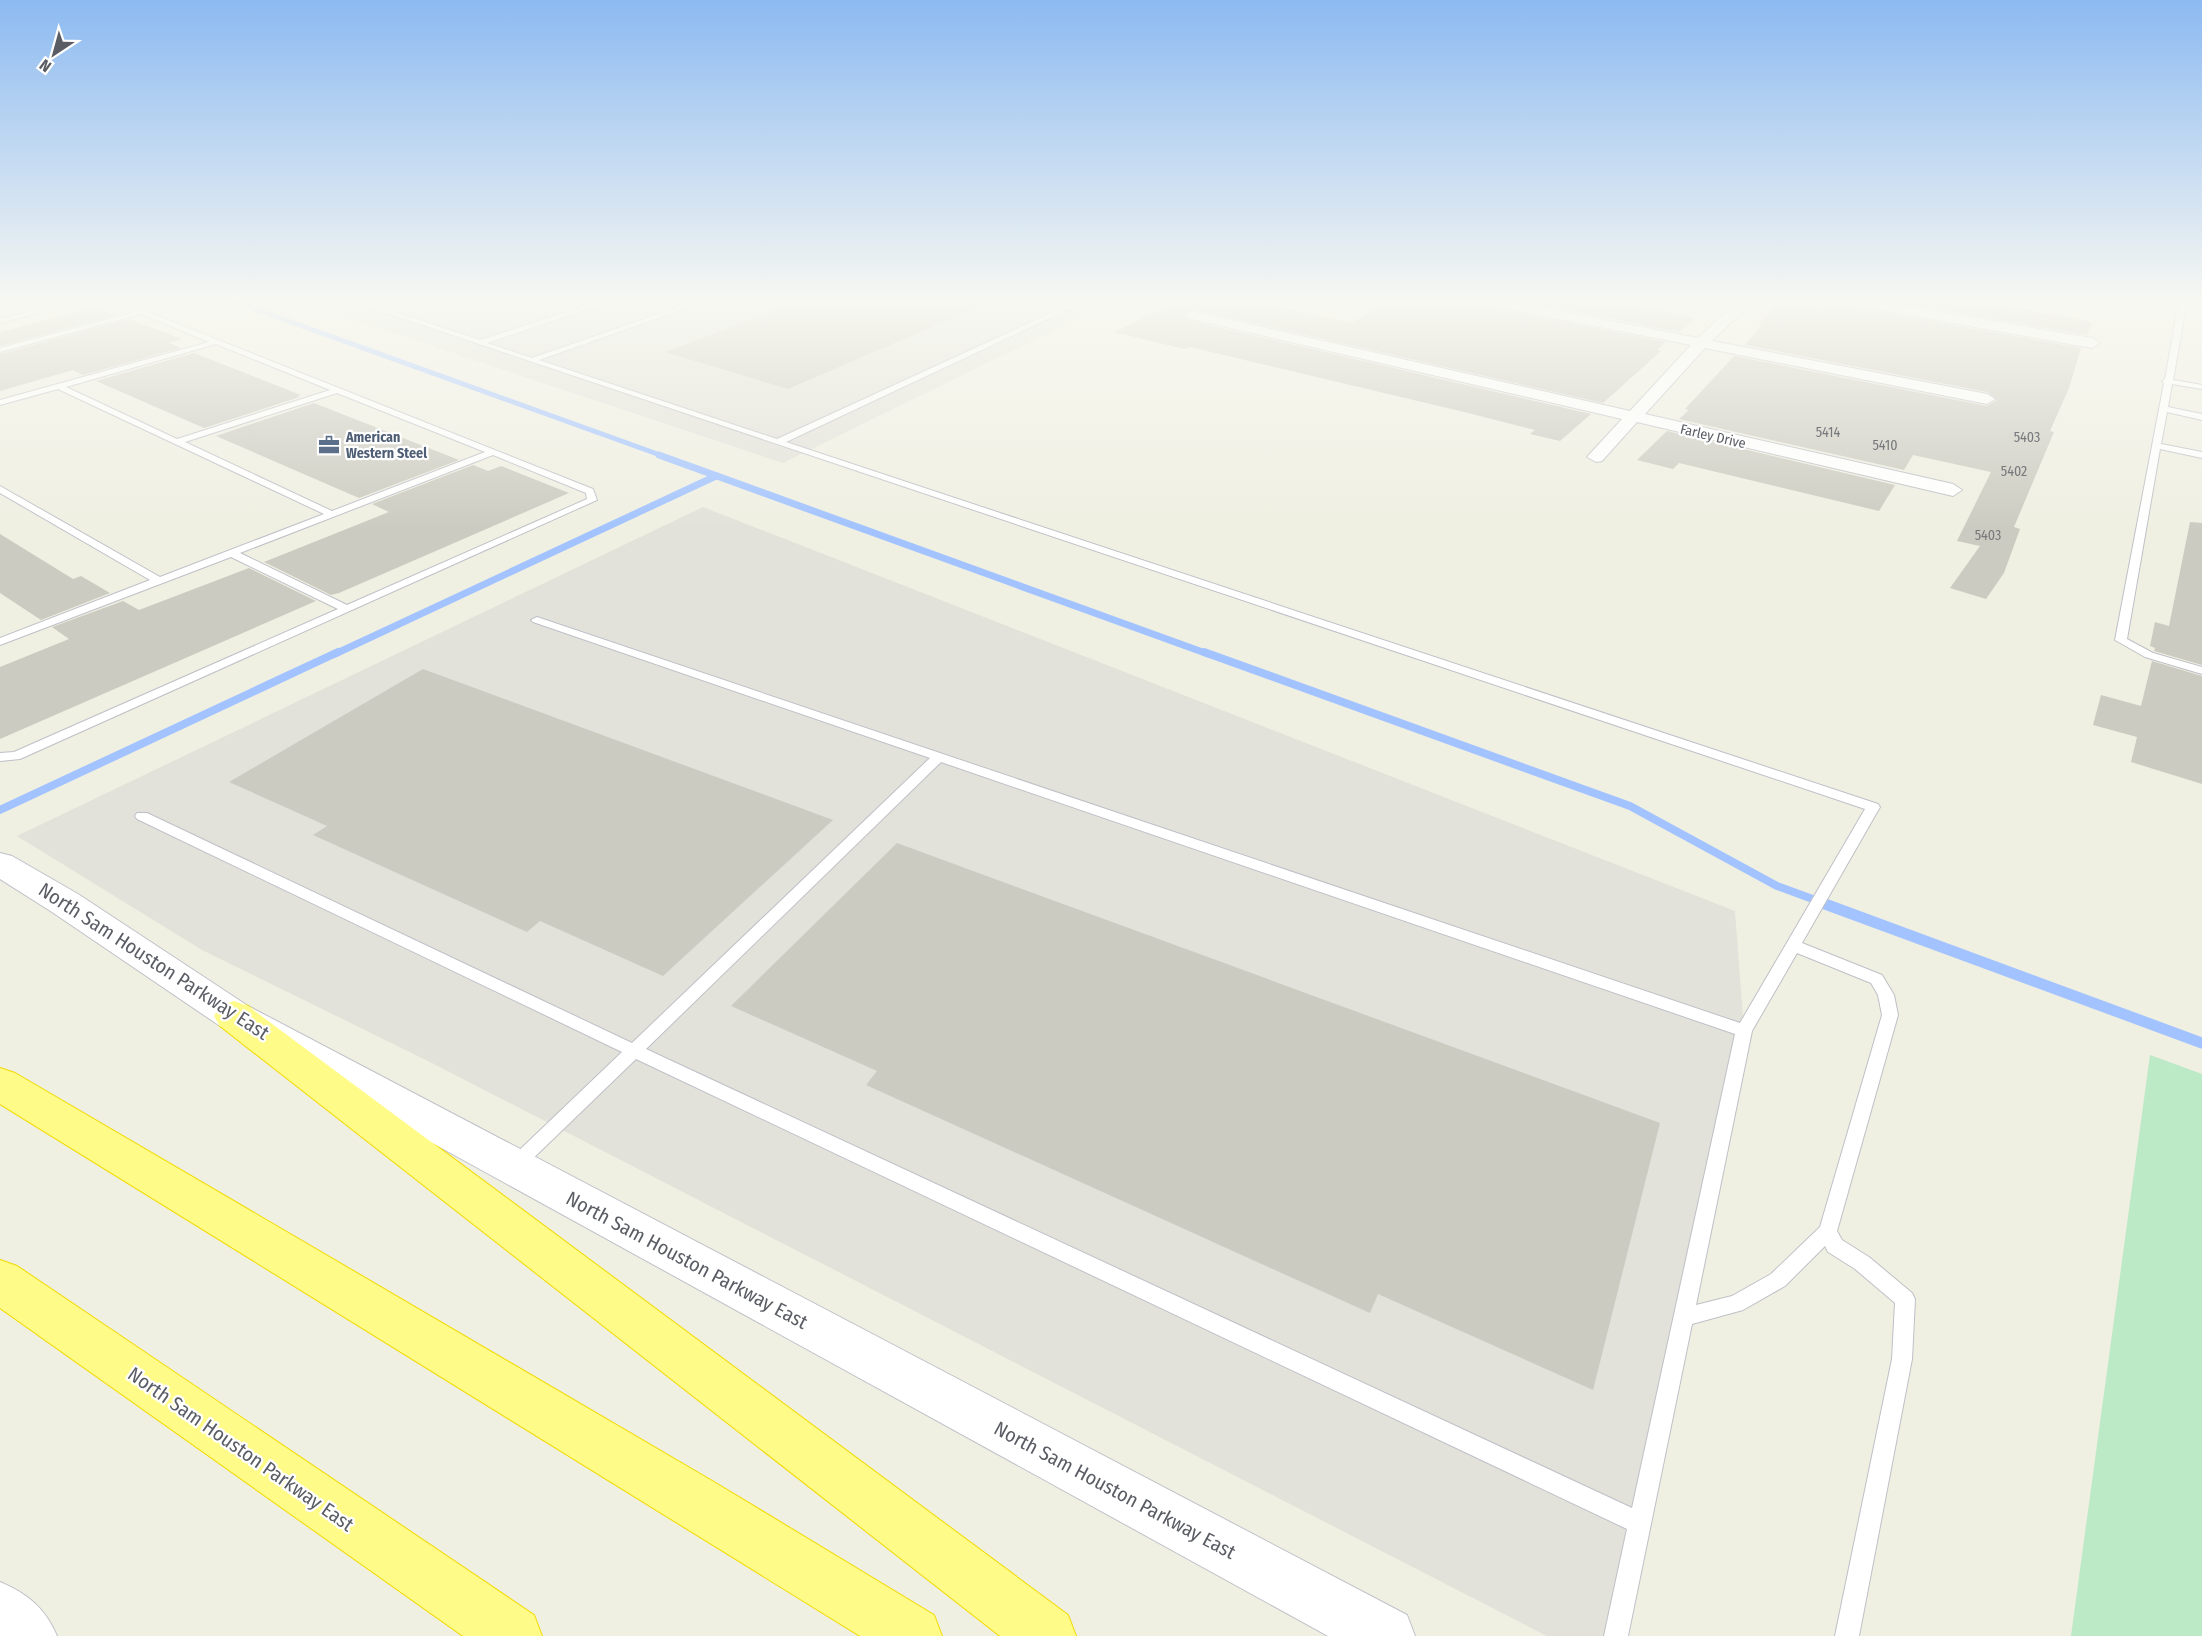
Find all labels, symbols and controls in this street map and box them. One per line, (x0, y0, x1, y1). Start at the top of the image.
north arrow (24, 24, 84, 84)
text: N (36, 55, 55, 76)
street label: Farley Drive (1678, 421, 1747, 452)
house number: 5414 (1816, 424, 1841, 441)
place label: American Western Steel (345, 429, 427, 462)
house number: 5403 (2014, 429, 2040, 446)
office icon: American Western Steel (317, 433, 341, 457)
house number: 5410 (1872, 437, 1898, 454)
house number: 5402 (2001, 463, 2027, 480)
house number: 5403 (1975, 527, 2001, 544)
street label: North Sam Houston Parkway East (34, 877, 274, 1045)
street label: North Sam Houston Parkway East (562, 1186, 812, 1334)
street label: North Sam Houston Parkway East (123, 1362, 359, 1537)
street label: North Sam Houston Parkway East (990, 1416, 1240, 1564)

